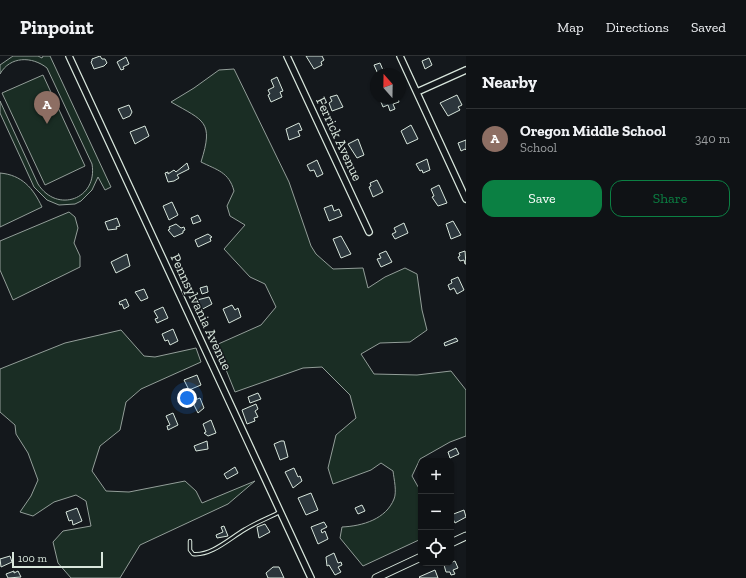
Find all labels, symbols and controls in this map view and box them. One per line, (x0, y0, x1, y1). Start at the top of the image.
text: Pinpoint (20, 16, 94, 39)
text: Map (557, 19, 584, 36)
text: Directions (606, 19, 669, 36)
text: Saved (691, 19, 726, 36)
north arrow (370, 68, 406, 104)
text: Nearby (482, 72, 537, 92)
pin: A (34, 91, 60, 124)
street label: Ferrick Avenue (312, 94, 366, 184)
text: Oregon Middle School (520, 122, 666, 140)
text: A (491, 131, 499, 146)
text: 340 m (695, 131, 730, 146)
text: School (520, 140, 557, 155)
button: Save (482, 180, 602, 217)
button: Share (610, 180, 730, 217)
street label: Pennsylvania Avenue (167, 251, 236, 373)
your location (177, 388, 197, 408)
map controls (418, 458, 454, 566)
button: + (418, 458, 454, 494)
button: − (418, 494, 454, 530)
button: locate (418, 530, 454, 566)
scale bar (12, 550, 103, 569)
text: 100 m (18, 552, 47, 565)

